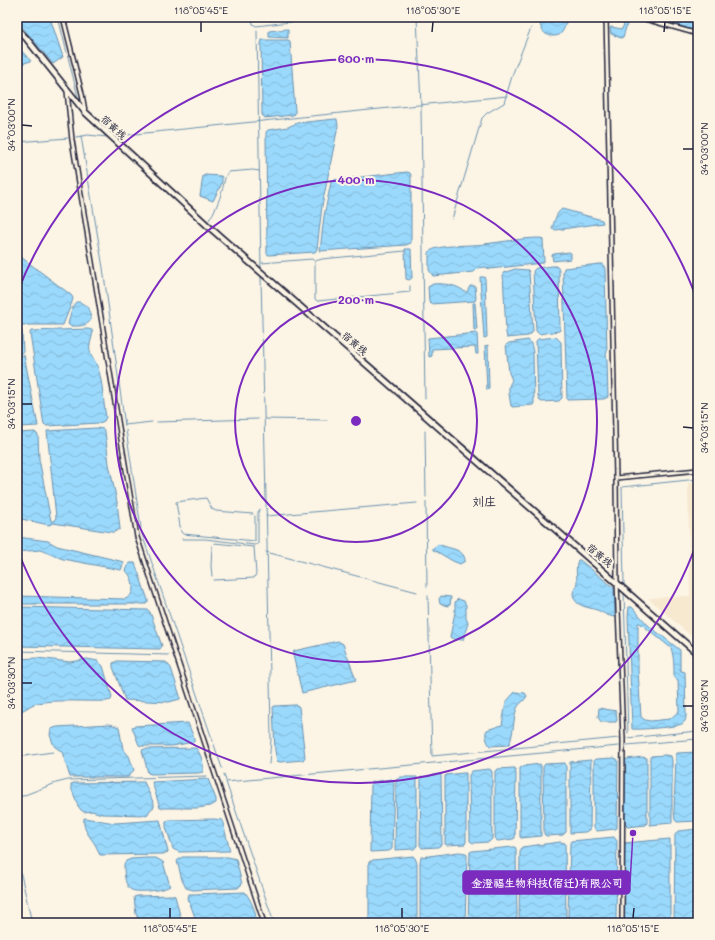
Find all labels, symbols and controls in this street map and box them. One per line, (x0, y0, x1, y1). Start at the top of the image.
text: 118°05'45"E (174, 3, 228, 17)
text: 118°05'30"E (406, 3, 460, 17)
text: 118°05'15"E (639, 3, 692, 17)
text: 600 m (338, 50, 374, 66)
text: 34°03'00"N (4, 98, 18, 152)
street label: 宿黄线 (98, 112, 130, 142)
text: 34°03'00"N (697, 122, 711, 176)
text: 400 m (338, 171, 374, 187)
text: 200 m (338, 291, 374, 307)
street label: 宿黄线 (339, 328, 371, 358)
text: 34°03'15"N (4, 378, 18, 430)
text: 34°03'15"N (697, 402, 711, 454)
centre of rings (349, 414, 363, 428)
district label: 刘庄 (472, 493, 496, 509)
street label: 宿黄线 (584, 540, 616, 570)
text: 34°03'30"N (4, 657, 18, 709)
text: 34°03'30"N (697, 680, 711, 732)
callout: 金澄福生物科技(宿迁)有限公司 (463, 871, 630, 894)
text: 金澄福生物科技(宿迁)有限公司 (471, 875, 623, 890)
text: 118°05'45"E (143, 921, 197, 935)
text: 118°05'30"E (375, 921, 429, 935)
text: 118°05'15"E (607, 921, 660, 935)

